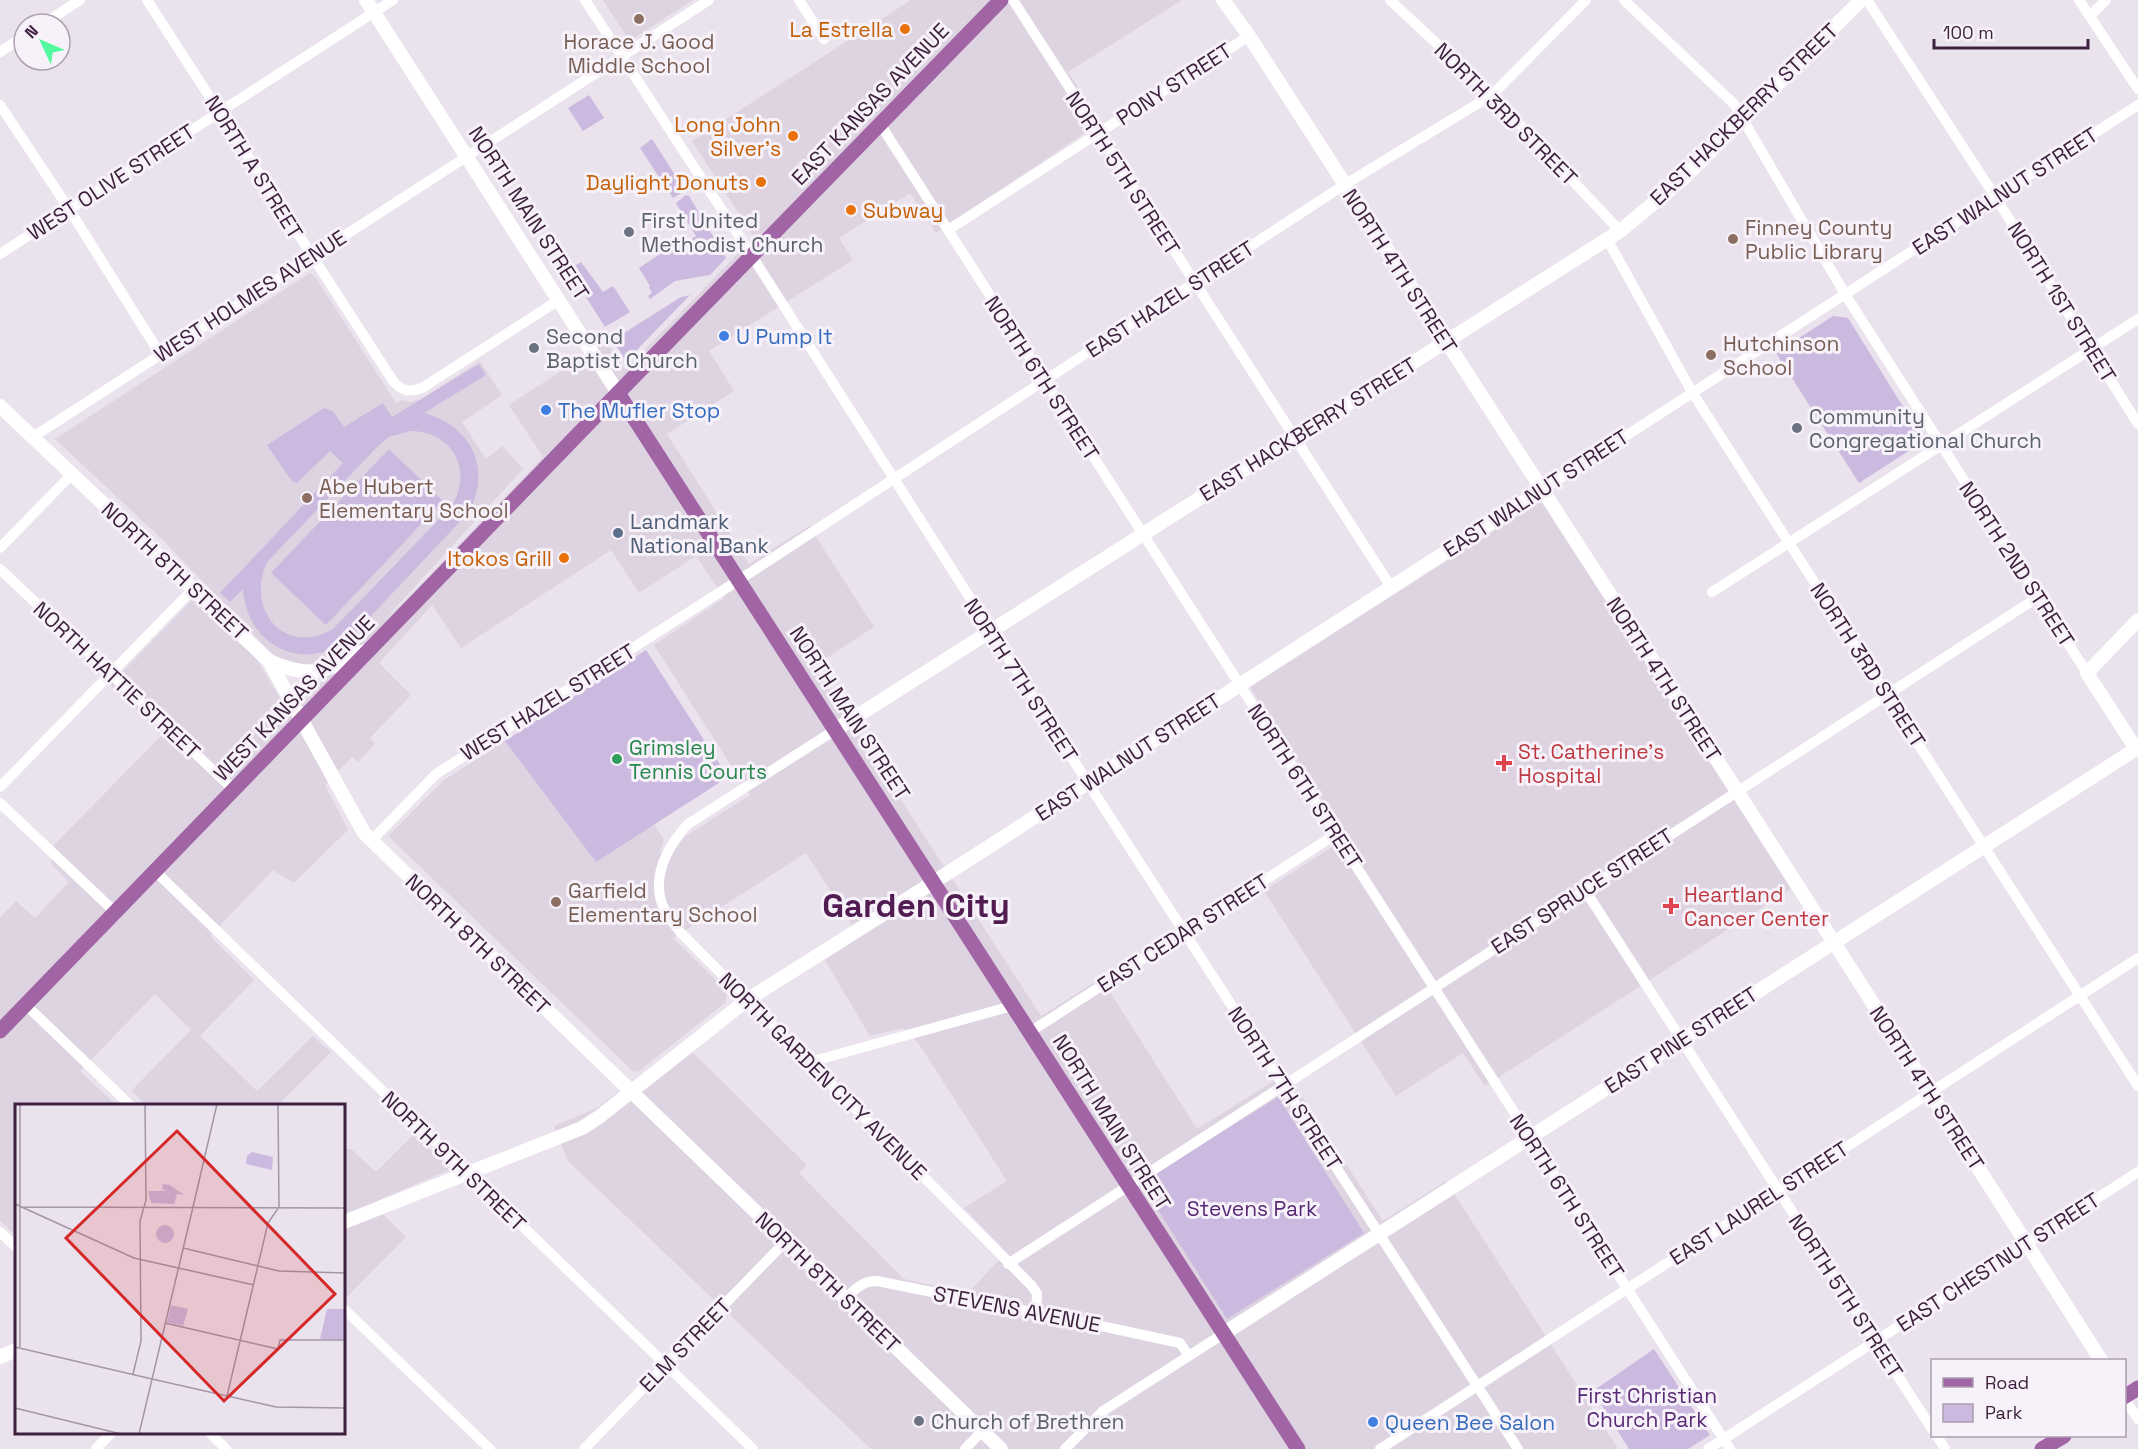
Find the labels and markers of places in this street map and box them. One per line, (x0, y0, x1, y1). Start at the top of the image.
marker: Horace J. Good Middle School (632, 12, 646, 26)
place label: La Estrella (789, 16, 893, 43)
marker: La Estrella (898, 22, 912, 36)
place label: Horace J. Good Middle School (563, 28, 715, 79)
place label: Long John Silver's (674, 111, 781, 162)
marker: Long John Silver's (786, 129, 800, 143)
place label: Daylight Donuts (586, 169, 749, 196)
marker: Daylight Donuts (754, 175, 768, 189)
place label: Subway (863, 197, 943, 224)
marker: Subway (844, 203, 858, 217)
place label: First United Methodist Church (641, 207, 823, 258)
place label: Finney County Public Library (1745, 214, 1892, 265)
marker: First United Methodist Church (622, 225, 636, 239)
marker: Finney County Public Library (1726, 232, 1740, 246)
place label: Second Baptist Church (546, 323, 698, 374)
place label: U Pump It (736, 323, 833, 350)
marker: U Pump It (717, 329, 731, 343)
place label: Hutchinson School (1723, 330, 1839, 381)
marker: Second Baptist Church (527, 341, 541, 355)
marker: Hutchinson School (1704, 348, 1718, 362)
place label: The Mufler Stop (558, 397, 720, 424)
marker: The Mufler Stop (539, 403, 553, 417)
place label: Community Congregational Church (1809, 403, 2042, 454)
marker: Community Congregational Church (1790, 421, 1804, 435)
place label: Abe Hubert Elementary School (319, 473, 509, 524)
marker: Abe Hubert Elementary School (300, 491, 314, 505)
place label: Landmark National Bank (630, 508, 769, 559)
marker: Landmark National Bank (611, 526, 625, 540)
place label: Itokos Grill (447, 545, 552, 572)
marker: Itokos Grill (557, 551, 571, 565)
place label: Grimsley Tennis Courts (629, 734, 767, 785)
place label: St. Catherine's Hospital (1518, 738, 1664, 789)
marker: Grimsley Tennis Courts (610, 752, 624, 766)
marker: St. Catherine's Hospital (1495, 754, 1513, 772)
place label: Garfield Elementary School (568, 877, 758, 928)
place label: Heartland Cancer Center (1684, 881, 1829, 932)
marker: Garfield Elementary School (549, 895, 563, 909)
marker: Heartland Cancer Center (1662, 897, 1680, 915)
place label: Church of Brethren (931, 1408, 1124, 1435)
place label: Queen Bee Salon (1385, 1409, 1555, 1436)
marker: Church of Brethren (912, 1414, 926, 1428)
marker: Queen Bee Salon (1366, 1415, 1380, 1429)

